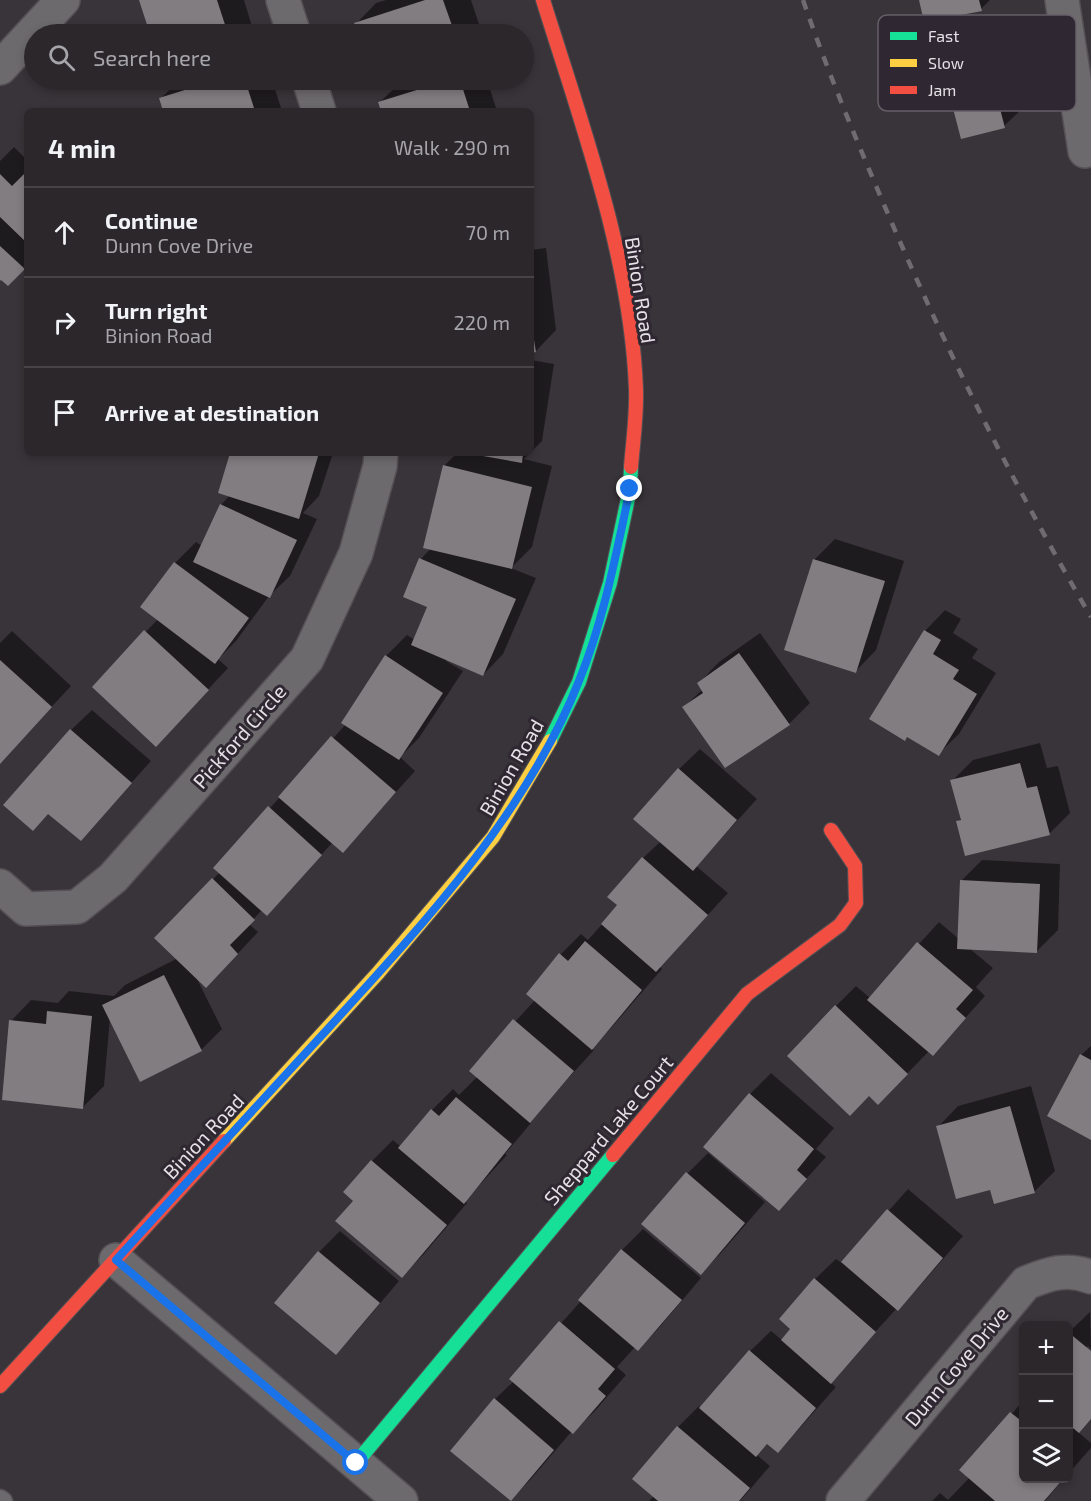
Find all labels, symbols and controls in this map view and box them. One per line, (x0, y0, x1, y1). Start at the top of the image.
legend (878, 15, 1076, 111)
search box (24, 24, 534, 90)
text: Fast (928, 26, 959, 45)
icon: search (45, 41, 78, 74)
text: Search here (93, 44, 211, 70)
text: Slow (928, 53, 964, 72)
text: Jam (928, 80, 956, 99)
text: 4 min (48, 132, 116, 163)
text: Walk · 290 m (394, 135, 510, 159)
text: Continue (105, 207, 198, 233)
icon: ahead (48, 216, 81, 249)
text: 70 m (466, 220, 510, 244)
text: Dunn Cove Drive (105, 233, 253, 257)
street label: Binion Road (621, 235, 661, 345)
text: Turn right (105, 297, 207, 323)
icon: right (48, 306, 81, 339)
text: 220 m (453, 310, 510, 334)
text: Binion Road (105, 323, 212, 347)
icon: arrive (48, 396, 81, 429)
text: Arrive at destination (105, 399, 319, 425)
route end (616, 475, 642, 501)
street label: Pickford Circle (187, 679, 291, 793)
street label: Binion Road (474, 714, 548, 820)
street label: Sheppard Lake Court (539, 1050, 678, 1210)
street label: Binion Road (158, 1089, 248, 1183)
street label: Dunn Cove Drive (899, 1302, 1013, 1430)
map controls (1019, 1321, 1073, 1483)
button: + (1019, 1321, 1073, 1375)
button: − (1019, 1375, 1073, 1429)
button: layers (1019, 1429, 1073, 1483)
route start (342, 1449, 368, 1475)

